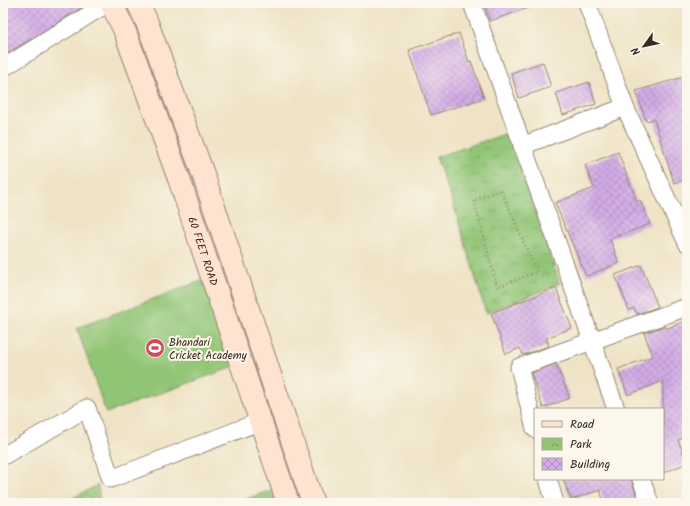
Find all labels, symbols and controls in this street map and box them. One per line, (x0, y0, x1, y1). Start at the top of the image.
north arrow (624, 26, 664, 66)
text: N (627, 43, 646, 59)
street label: 60 FEET ROAD (182, 215, 222, 288)
place label: Bhandari Cricket Academy (169, 334, 247, 365)
sports icon: Bhandari Cricket Academy (144, 337, 166, 359)
legend (534, 408, 664, 480)
text: Road (570, 415, 595, 434)
text: Park (570, 435, 592, 454)
text: Building (570, 455, 610, 474)

